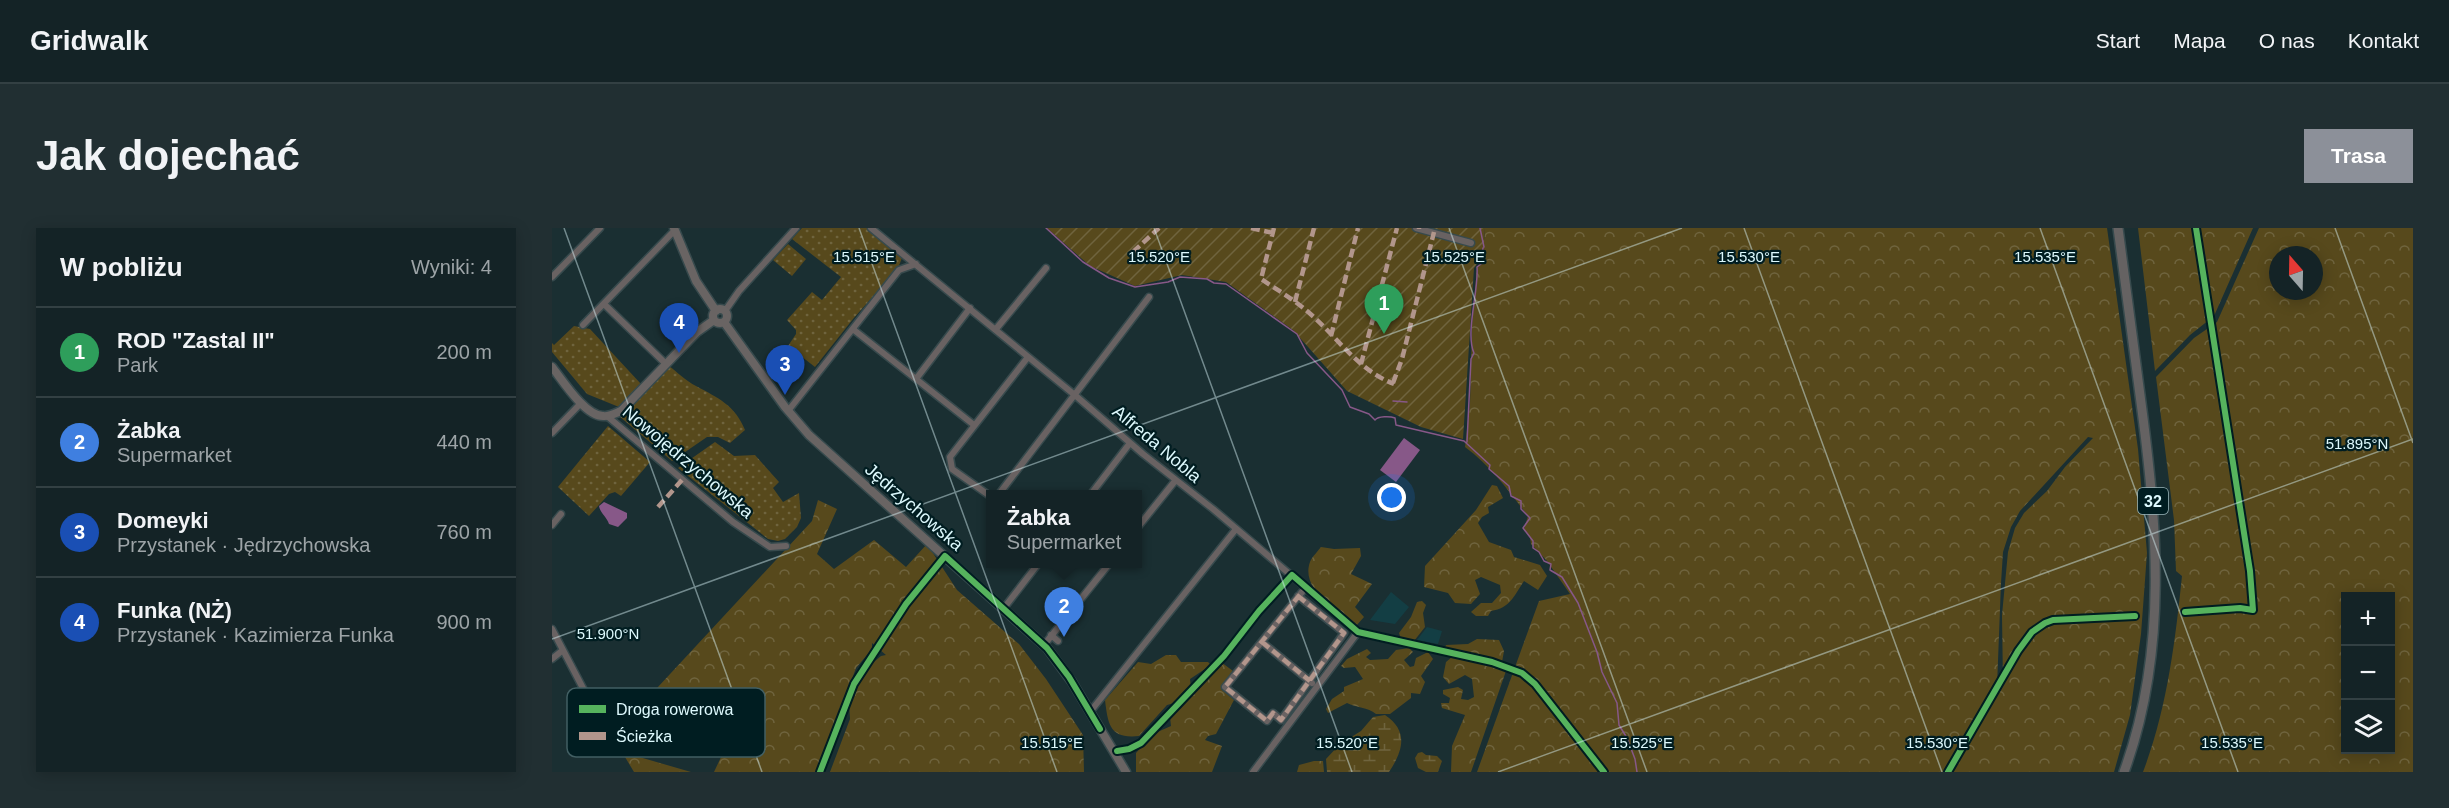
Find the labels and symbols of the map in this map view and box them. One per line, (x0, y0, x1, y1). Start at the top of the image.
north arrow (2269, 246, 2323, 300)
text: 15.515°E (833, 248, 895, 265)
text: 15.520°E (1128, 248, 1190, 265)
text: 15.525°E (1423, 248, 1485, 265)
text: 15.530°E (1718, 248, 1780, 265)
text: 15.535°E (2014, 248, 2076, 265)
pin: 1 (1364, 285, 1404, 334)
pin: 4 (660, 304, 698, 353)
pin: 3 (766, 346, 804, 395)
street label: Alfreda Nobla (1109, 401, 1206, 487)
street label: Nowojędrzychowska (619, 402, 758, 523)
text: 51.895°N (2326, 435, 2388, 452)
street label: Jędrzychowska (861, 459, 968, 556)
your location (1377, 483, 1406, 512)
road number: 32 (2138, 488, 2168, 514)
pin: 2 (1044, 588, 1084, 637)
text: 51.900°N (577, 625, 639, 642)
legend (567, 688, 765, 757)
text: Droga rowerowa (616, 701, 733, 718)
text: Ścieżka (616, 727, 672, 745)
text: 15.515°E (1021, 734, 1083, 751)
text: 15.520°E (1316, 734, 1378, 751)
text: 15.525°E (1611, 734, 1673, 751)
text: 15.530°E (1906, 734, 1968, 751)
text: 15.535°E (2201, 734, 2263, 751)

